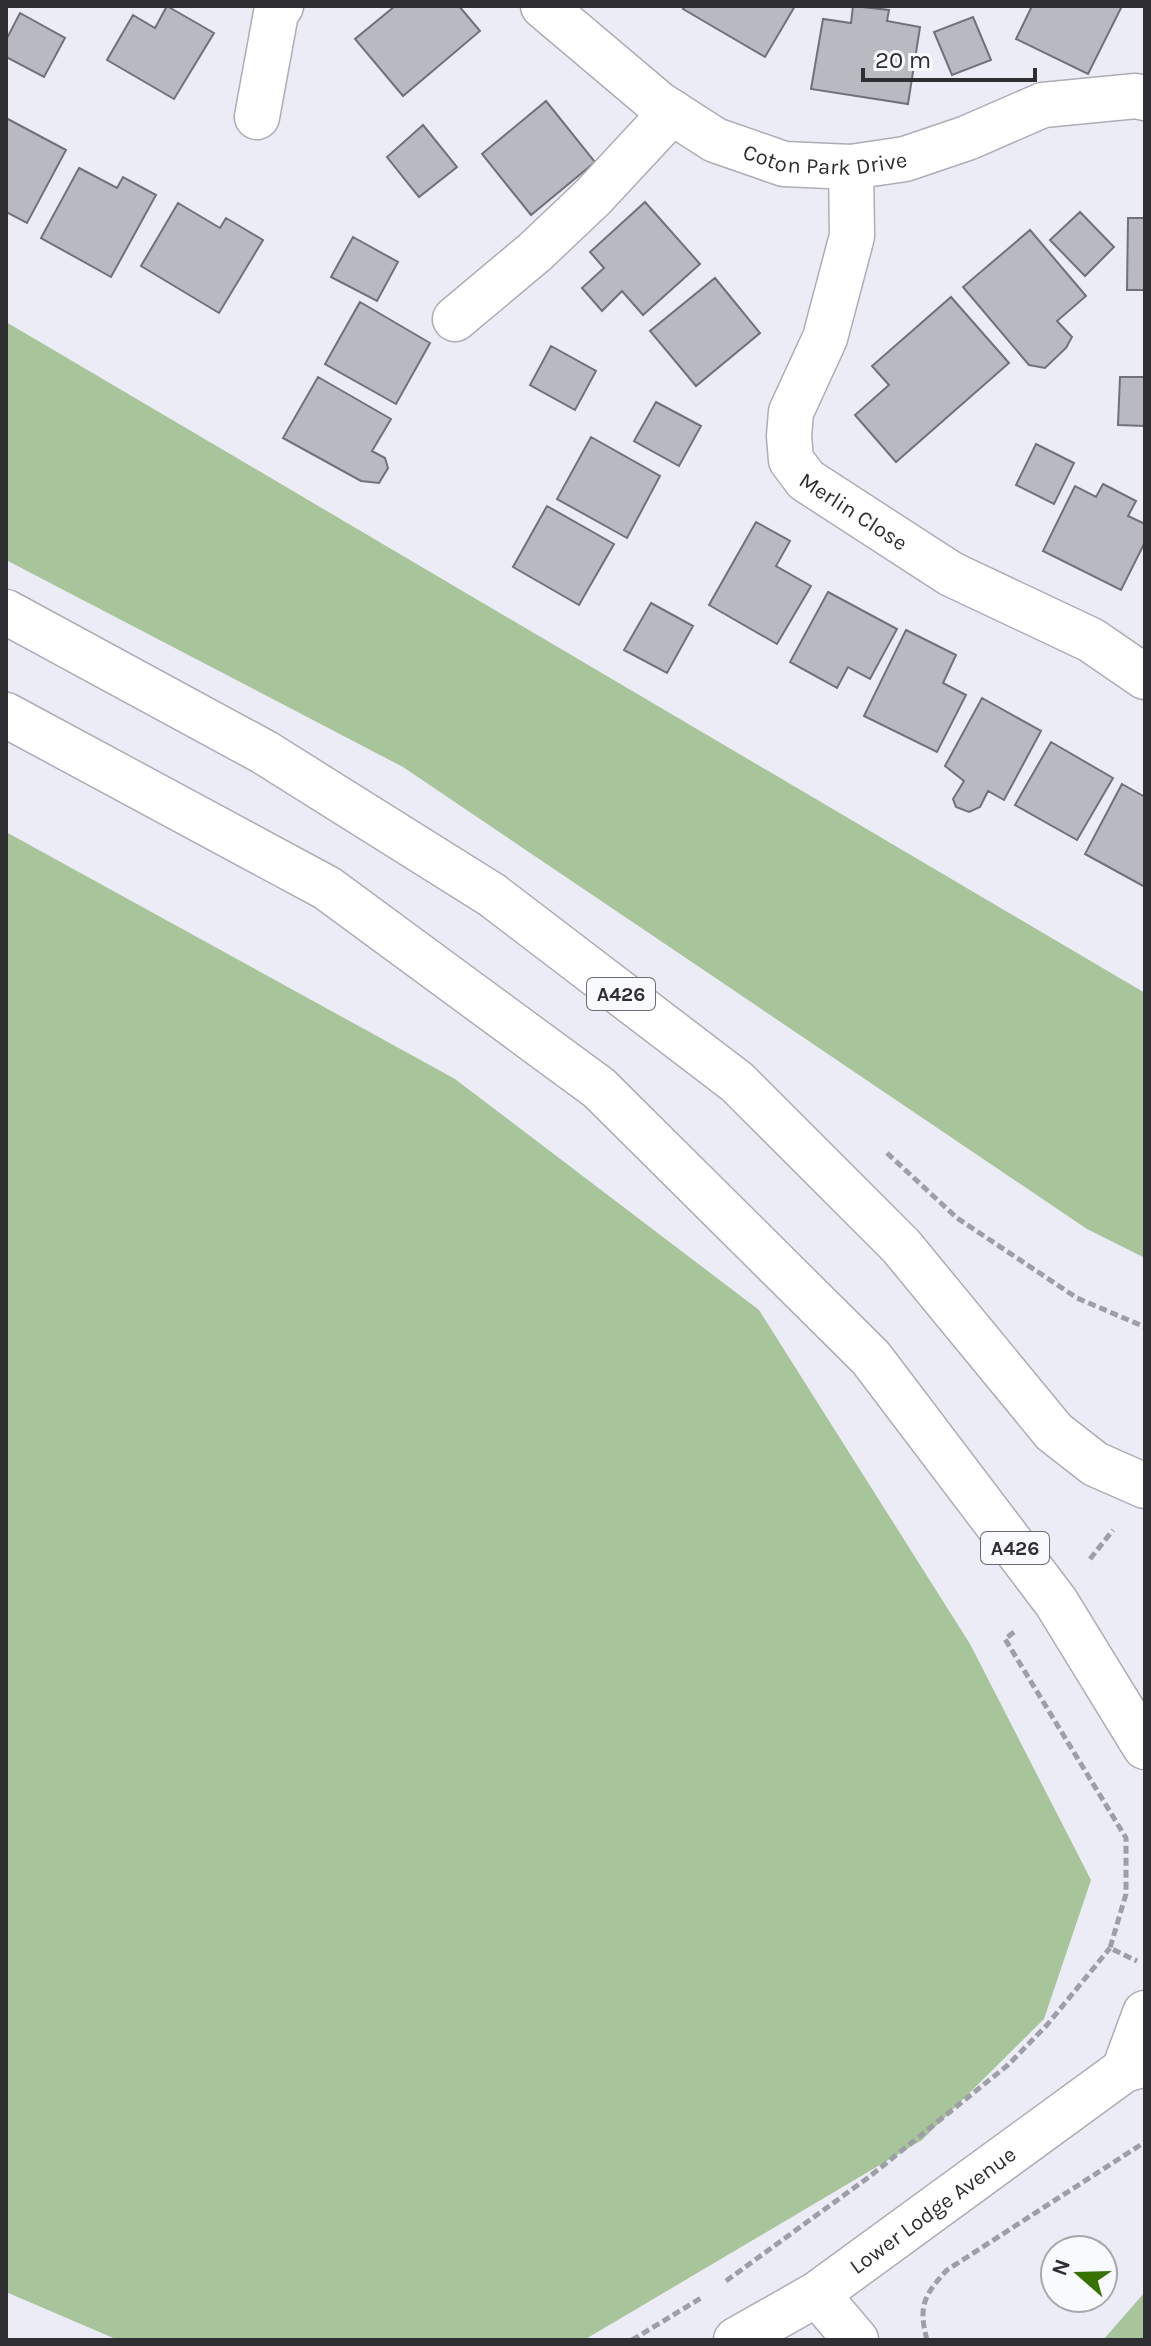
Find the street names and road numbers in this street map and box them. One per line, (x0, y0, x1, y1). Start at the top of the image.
street label: Coton Park Drive (739, 139, 909, 181)
street label: Merlin Close (794, 467, 912, 556)
road number: A426 (587, 978, 655, 1010)
road number: A426 (981, 1532, 1049, 1564)
street label: Lower Lodge Avenue (845, 2141, 1021, 2280)

